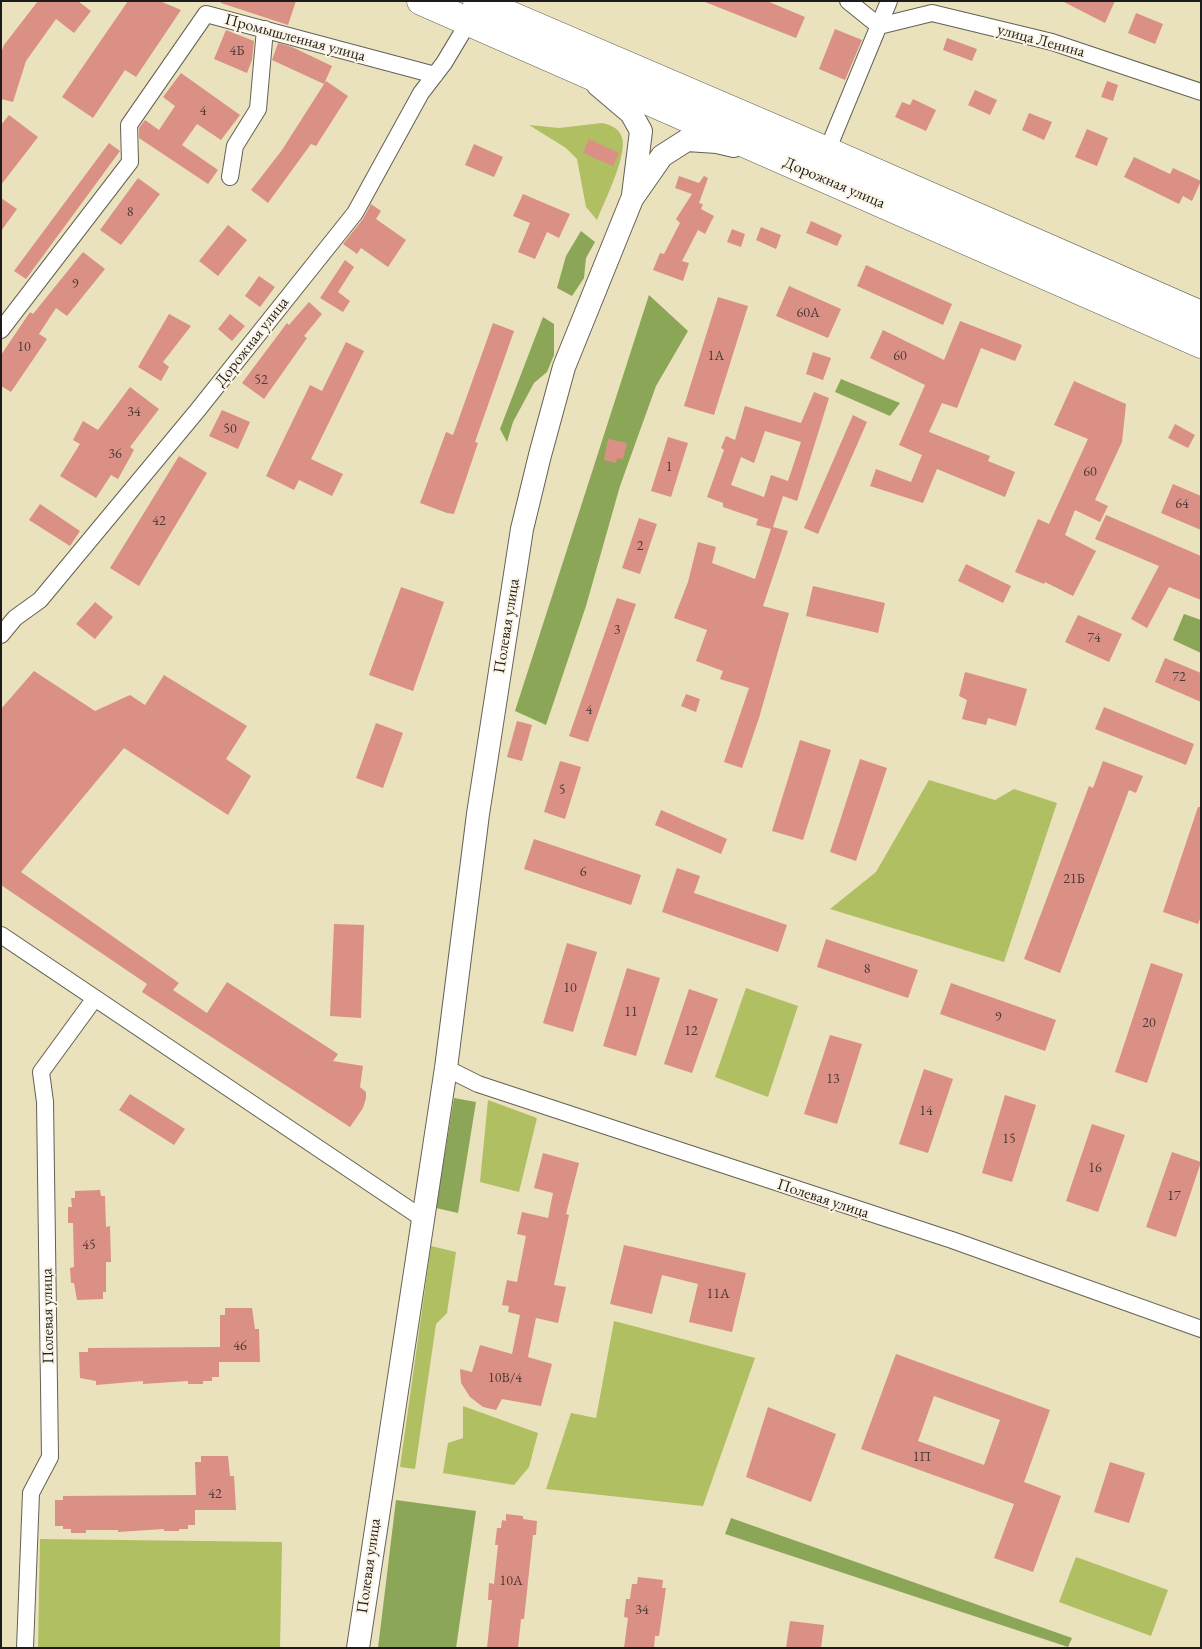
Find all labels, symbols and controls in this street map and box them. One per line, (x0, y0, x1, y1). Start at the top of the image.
street label: Промышленная улица (223, 10, 367, 66)
street label: улица Ленина (995, 20, 1087, 62)
house number: 4Б (230, 43, 244, 59)
house number: 4 (200, 103, 206, 119)
street label: Дорожная улица (780, 153, 888, 213)
house number: 8 (127, 204, 133, 220)
house number: 9 (72, 276, 78, 292)
street label: Дорожная улица (211, 293, 293, 391)
house number: 60А (796, 305, 820, 321)
house number: 10 (17, 339, 31, 355)
house number: 1А (708, 348, 724, 364)
house number: 60 (893, 348, 907, 364)
house number: 52 (254, 372, 268, 388)
house number: 34 (127, 404, 141, 420)
house number: 50 (223, 421, 237, 437)
house number: 36 (108, 446, 122, 462)
house number: 1 (666, 459, 672, 475)
house number: 60 (1083, 464, 1097, 480)
house number: 64 (1175, 496, 1189, 512)
house number: 42 (152, 513, 166, 529)
house number: 2 (637, 538, 643, 554)
street label: Полевая улица (490, 577, 524, 675)
house number: 3 (614, 622, 620, 638)
house number: 74 (1087, 630, 1101, 646)
house number: 72 (1172, 669, 1186, 685)
house number: 4 (586, 702, 592, 718)
house number: 5 (559, 782, 565, 798)
house number: 6 (580, 864, 586, 880)
house number: 21Б (1063, 871, 1085, 887)
house number: 8 (864, 961, 870, 977)
house number: 10 (563, 980, 577, 996)
house number: 11 (624, 1004, 638, 1020)
house number: 9 (995, 1009, 1001, 1025)
house number: 20 (1142, 1015, 1156, 1031)
house number: 12 (684, 1023, 698, 1039)
house number: 13 (826, 1071, 840, 1087)
house number: 14 (919, 1103, 933, 1119)
house number: 15 (1002, 1131, 1016, 1147)
house number: 16 (1088, 1160, 1102, 1176)
street label: Полевая улица (775, 1175, 871, 1223)
house number: 17 (1167, 1188, 1181, 1204)
house number: 45 (82, 1237, 96, 1253)
street label: Полевая улица (38, 1268, 58, 1364)
house number: 11А (706, 1286, 730, 1302)
house number: 46 (233, 1338, 247, 1354)
house number: 10В/4 (488, 1370, 522, 1386)
house number: 1П (913, 1449, 931, 1465)
house number: 42 (208, 1486, 222, 1502)
street label: Полевая улица (353, 1517, 385, 1615)
house number: 10А (499, 1573, 523, 1589)
house number: 34 (635, 1602, 649, 1618)

